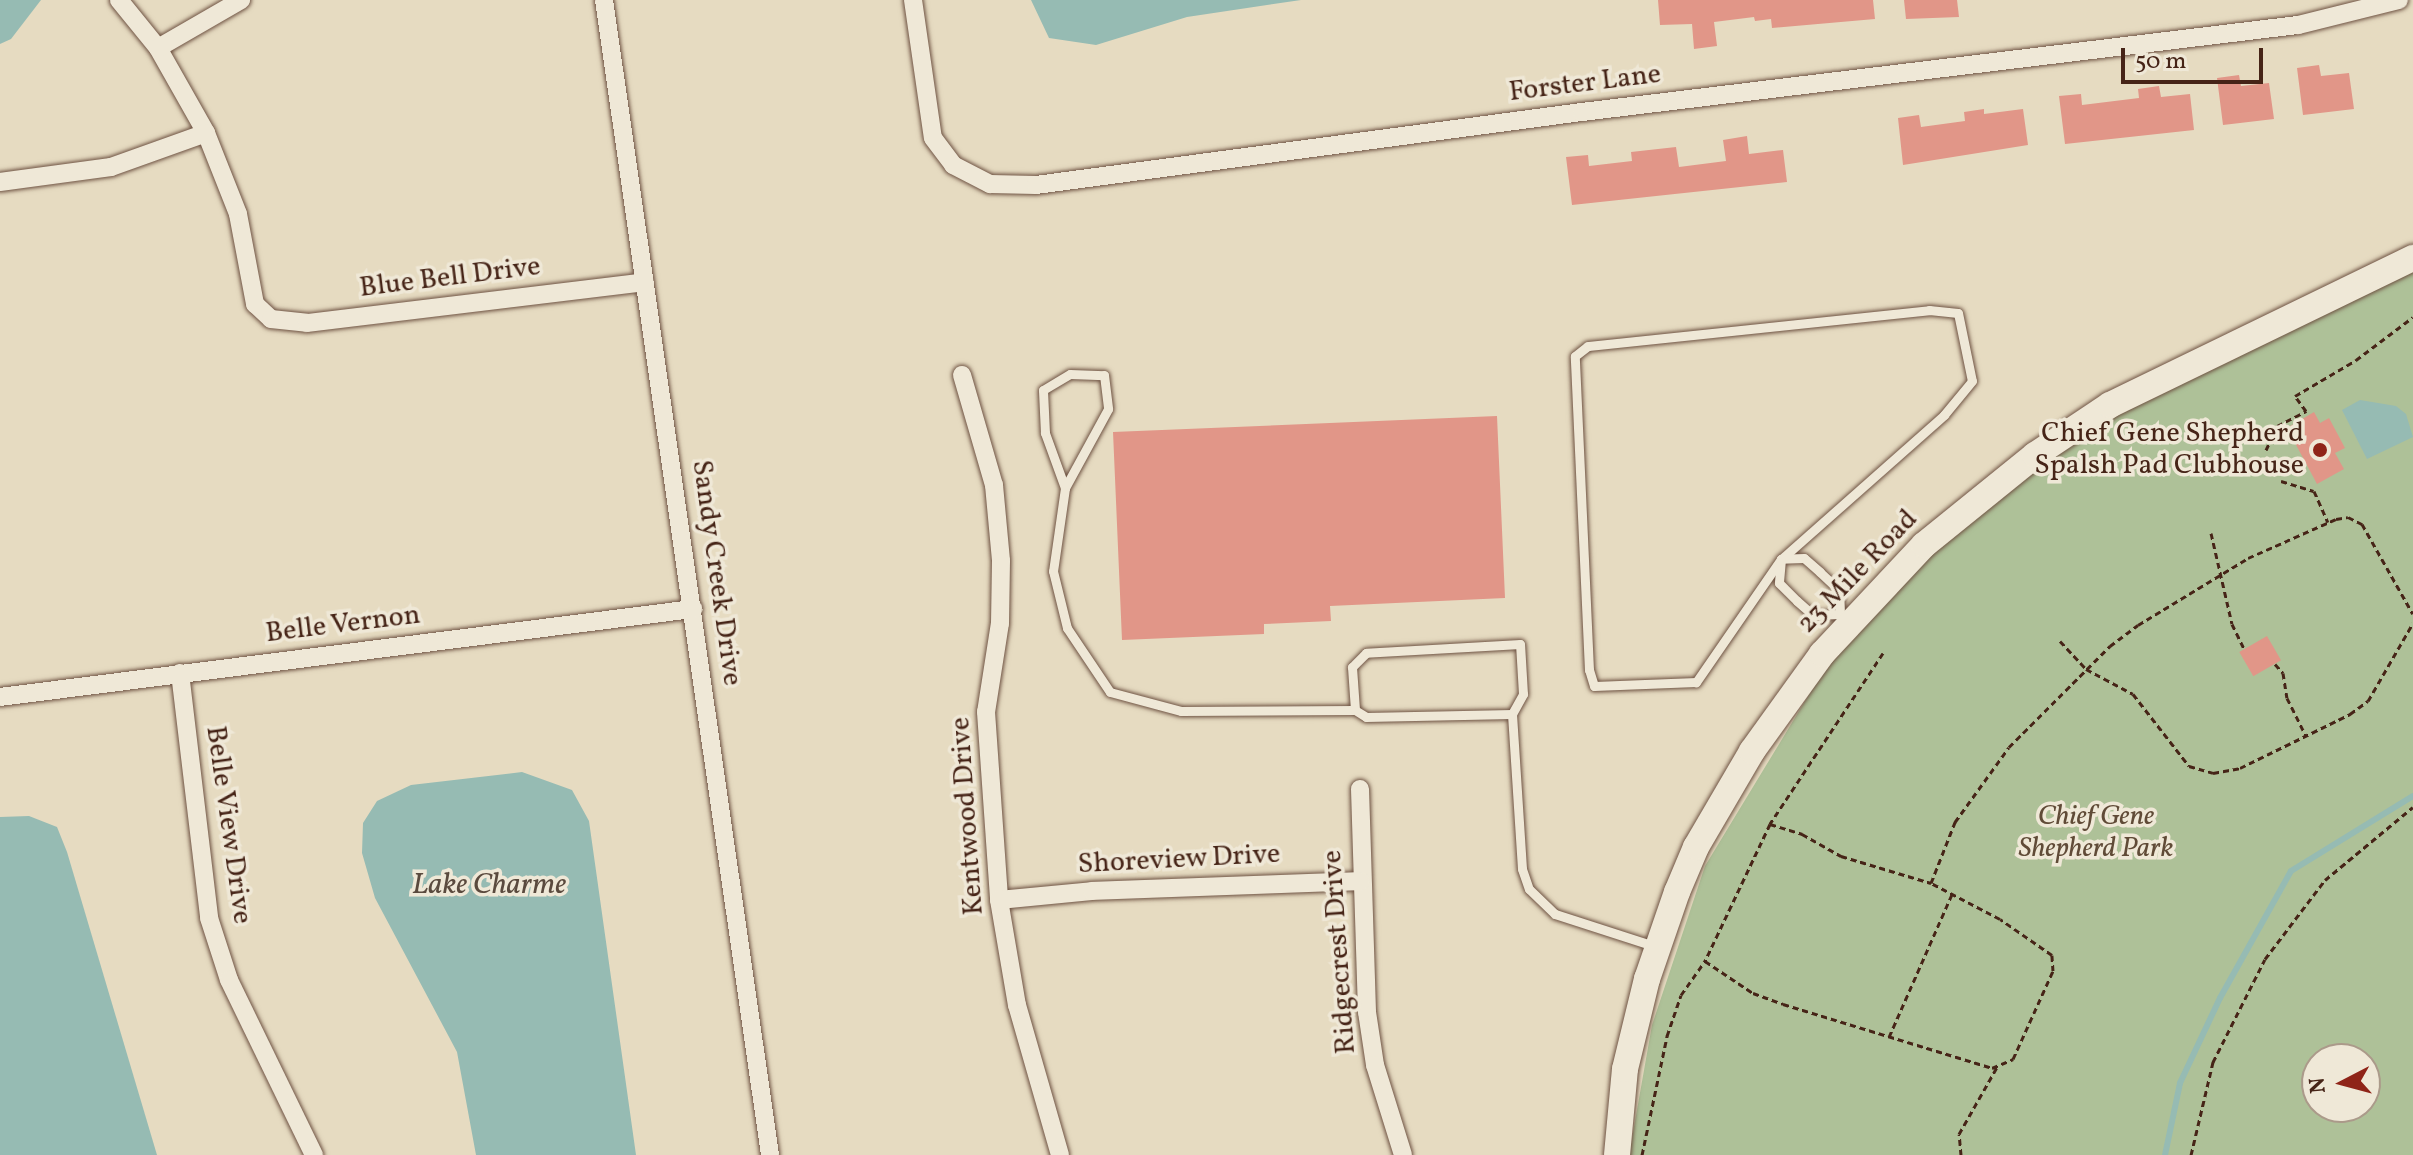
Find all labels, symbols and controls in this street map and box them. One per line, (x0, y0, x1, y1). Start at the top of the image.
scale bar (2125, 32, 2267, 82)
text: 50 m (2135, 45, 2187, 79)
street label: Forster Lane (1507, 58, 1663, 110)
street label: Blue Bell Drive (358, 250, 542, 306)
place label: Chief Gene Shepherd Spalsh Pad Clubhouse (2034, 417, 2304, 483)
marker: Chief Gene Shepherd Spalsh Pad Clubhouse (2311, 441, 2329, 459)
street label: Sandy Creek Drive (683, 458, 749, 688)
street label: 23 Mile Road (1791, 503, 1925, 641)
street label: Belle Vernon (263, 599, 423, 651)
street label: Kentwood Drive (944, 716, 992, 916)
street label: Belle View Drive (197, 723, 259, 927)
park label: Chief Gene Shepherd Park (2019, 800, 2173, 866)
street label: Shoreview Drive (1076, 838, 1282, 882)
street label: Ridgecrest Drive (1316, 849, 1364, 1055)
water label: Lake Charme (412, 867, 566, 903)
north arrow (2301, 1043, 2381, 1123)
text: N (2302, 1076, 2335, 1095)

